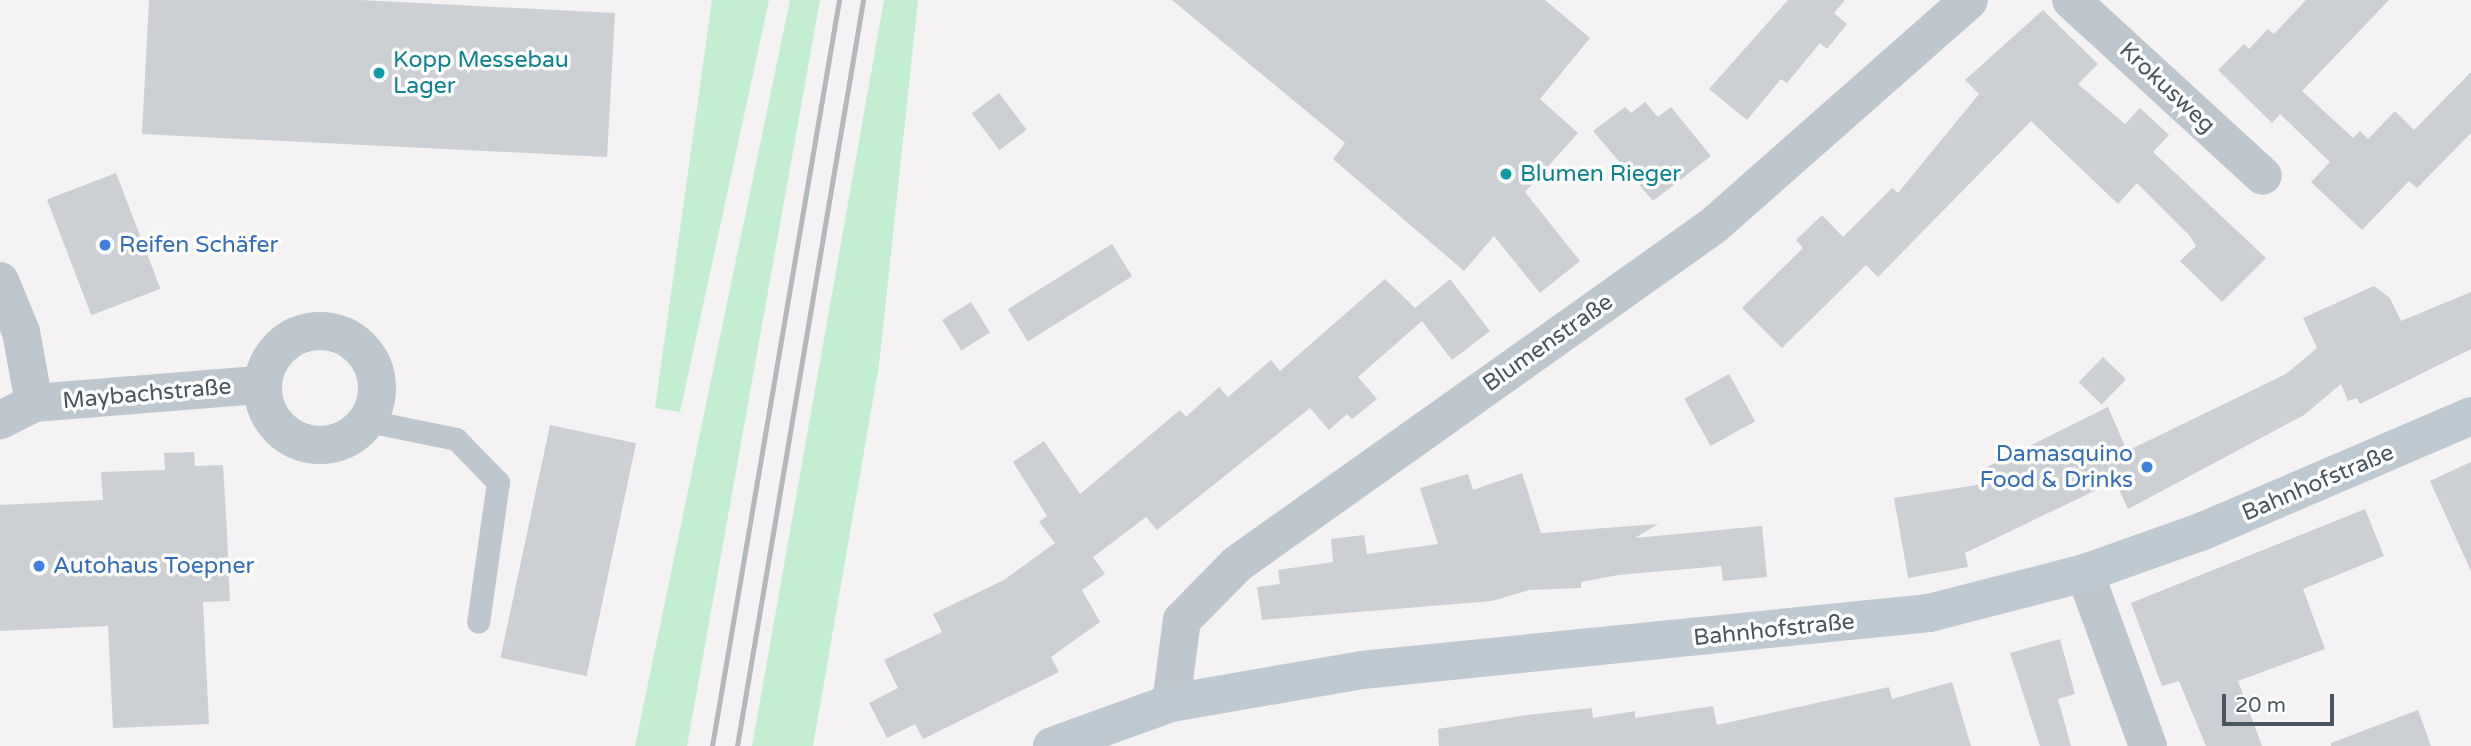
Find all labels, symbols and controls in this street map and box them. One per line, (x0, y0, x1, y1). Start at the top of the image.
street label: Krokusweg (2113, 37, 2221, 139)
place label: Kopp Messebau Lager (393, 46, 569, 100)
marker: Kopp Messebau Lager (371, 65, 387, 81)
place label: Blumen Rieger (1520, 160, 1681, 188)
marker: Blumen Rieger (1498, 166, 1514, 182)
place label: Reifen Schäfer (119, 231, 278, 259)
marker: Reifen Schäfer (97, 237, 113, 253)
street label: Blumenstraße (1478, 288, 1618, 398)
street label: Maybachstraße (61, 373, 233, 415)
street label: Bahnhofstraße (2238, 439, 2398, 527)
place label: Damasquino Food & Drinks (1980, 440, 2133, 494)
marker: Damasquino Food & Drinks (2139, 459, 2155, 475)
place label: Autohaus Toepner (53, 552, 254, 580)
marker: Autohaus Toepner (31, 558, 47, 574)
street label: Bahnhofstraße (1692, 608, 1856, 652)
scale bar (2226, 680, 2338, 724)
text: 20 m (2235, 693, 2286, 718)

